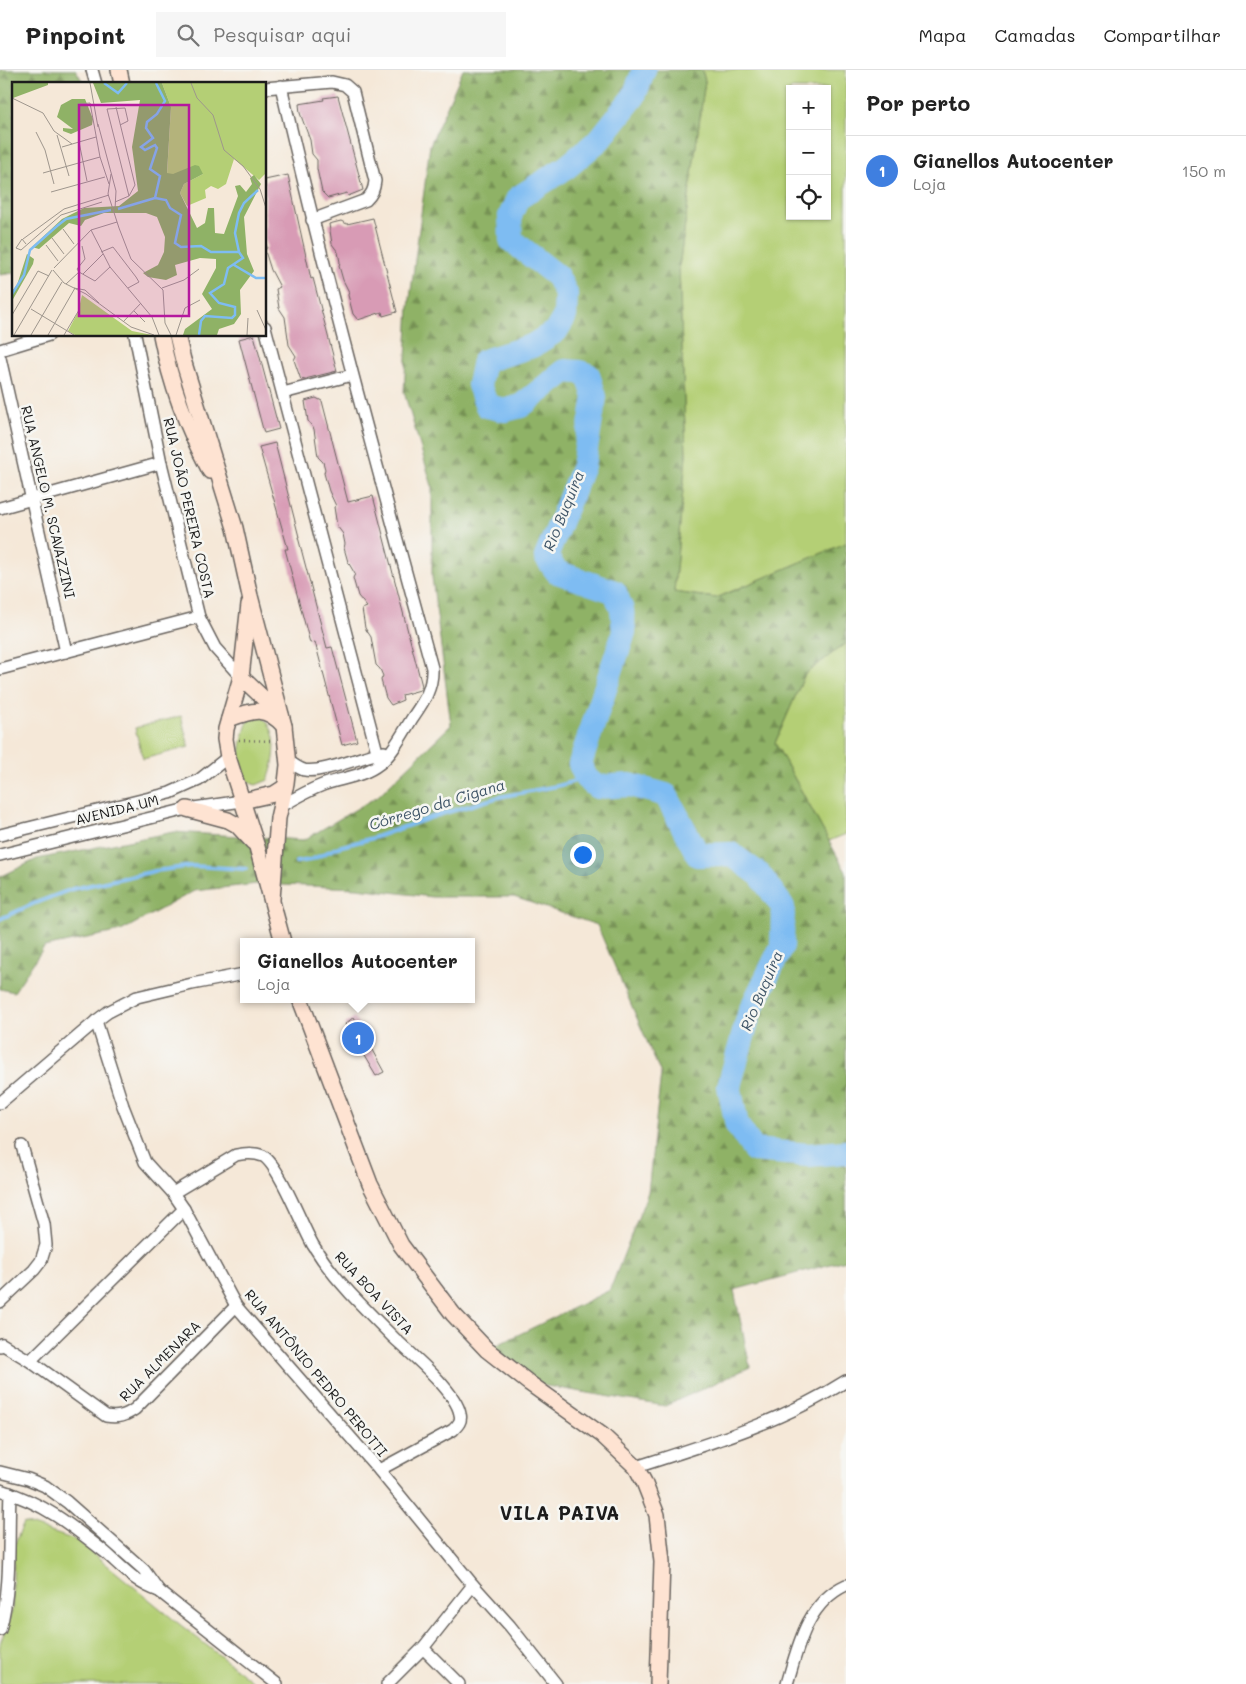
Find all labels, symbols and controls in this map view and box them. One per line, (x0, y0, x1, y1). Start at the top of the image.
search box (156, 12, 506, 57)
text: Pinpoint (25, 19, 126, 50)
icon: search (174, 21, 202, 49)
text: Pesquisar aqui (214, 22, 351, 47)
text: Mapa (919, 23, 966, 47)
text: Camadas (994, 23, 1075, 47)
text: Compartilhar (1103, 23, 1221, 47)
inset map (12, 82, 266, 336)
map controls (786, 85, 831, 220)
button: + (786, 85, 831, 130)
text: Por perto (866, 89, 970, 116)
button: − (786, 130, 831, 175)
text: Gianellos Autocenter (913, 148, 1114, 173)
text: 1 (878, 160, 886, 181)
text: 150 m (1182, 160, 1226, 181)
text: Loja (913, 173, 946, 194)
button: locate (786, 175, 831, 220)
street label: RUA ANGELO M. SCAVAZZINI (17, 404, 80, 600)
street label: RUA JOÃO PEREIRA COSTA (159, 416, 220, 600)
water label: Rio Buquira (538, 468, 588, 554)
water label: Córrego da Cigana (366, 774, 507, 834)
street label: AVENIDA UM (73, 790, 161, 829)
your location (570, 842, 596, 868)
popup (240, 938, 475, 1003)
text: Gianellos Autocenter (257, 948, 458, 973)
water label: Rio Buquira (735, 948, 787, 1034)
text: Loja (257, 973, 290, 994)
pin: 1 (342, 1019, 374, 1057)
street label: RUA BOA VISTA (331, 1247, 418, 1338)
street label: RUA ANTÔNIO PEDRO PEROTTI (241, 1285, 392, 1460)
street label: RUA ALMENARA (115, 1316, 204, 1405)
district label: VILA PAIVA (500, 1500, 620, 1525)

